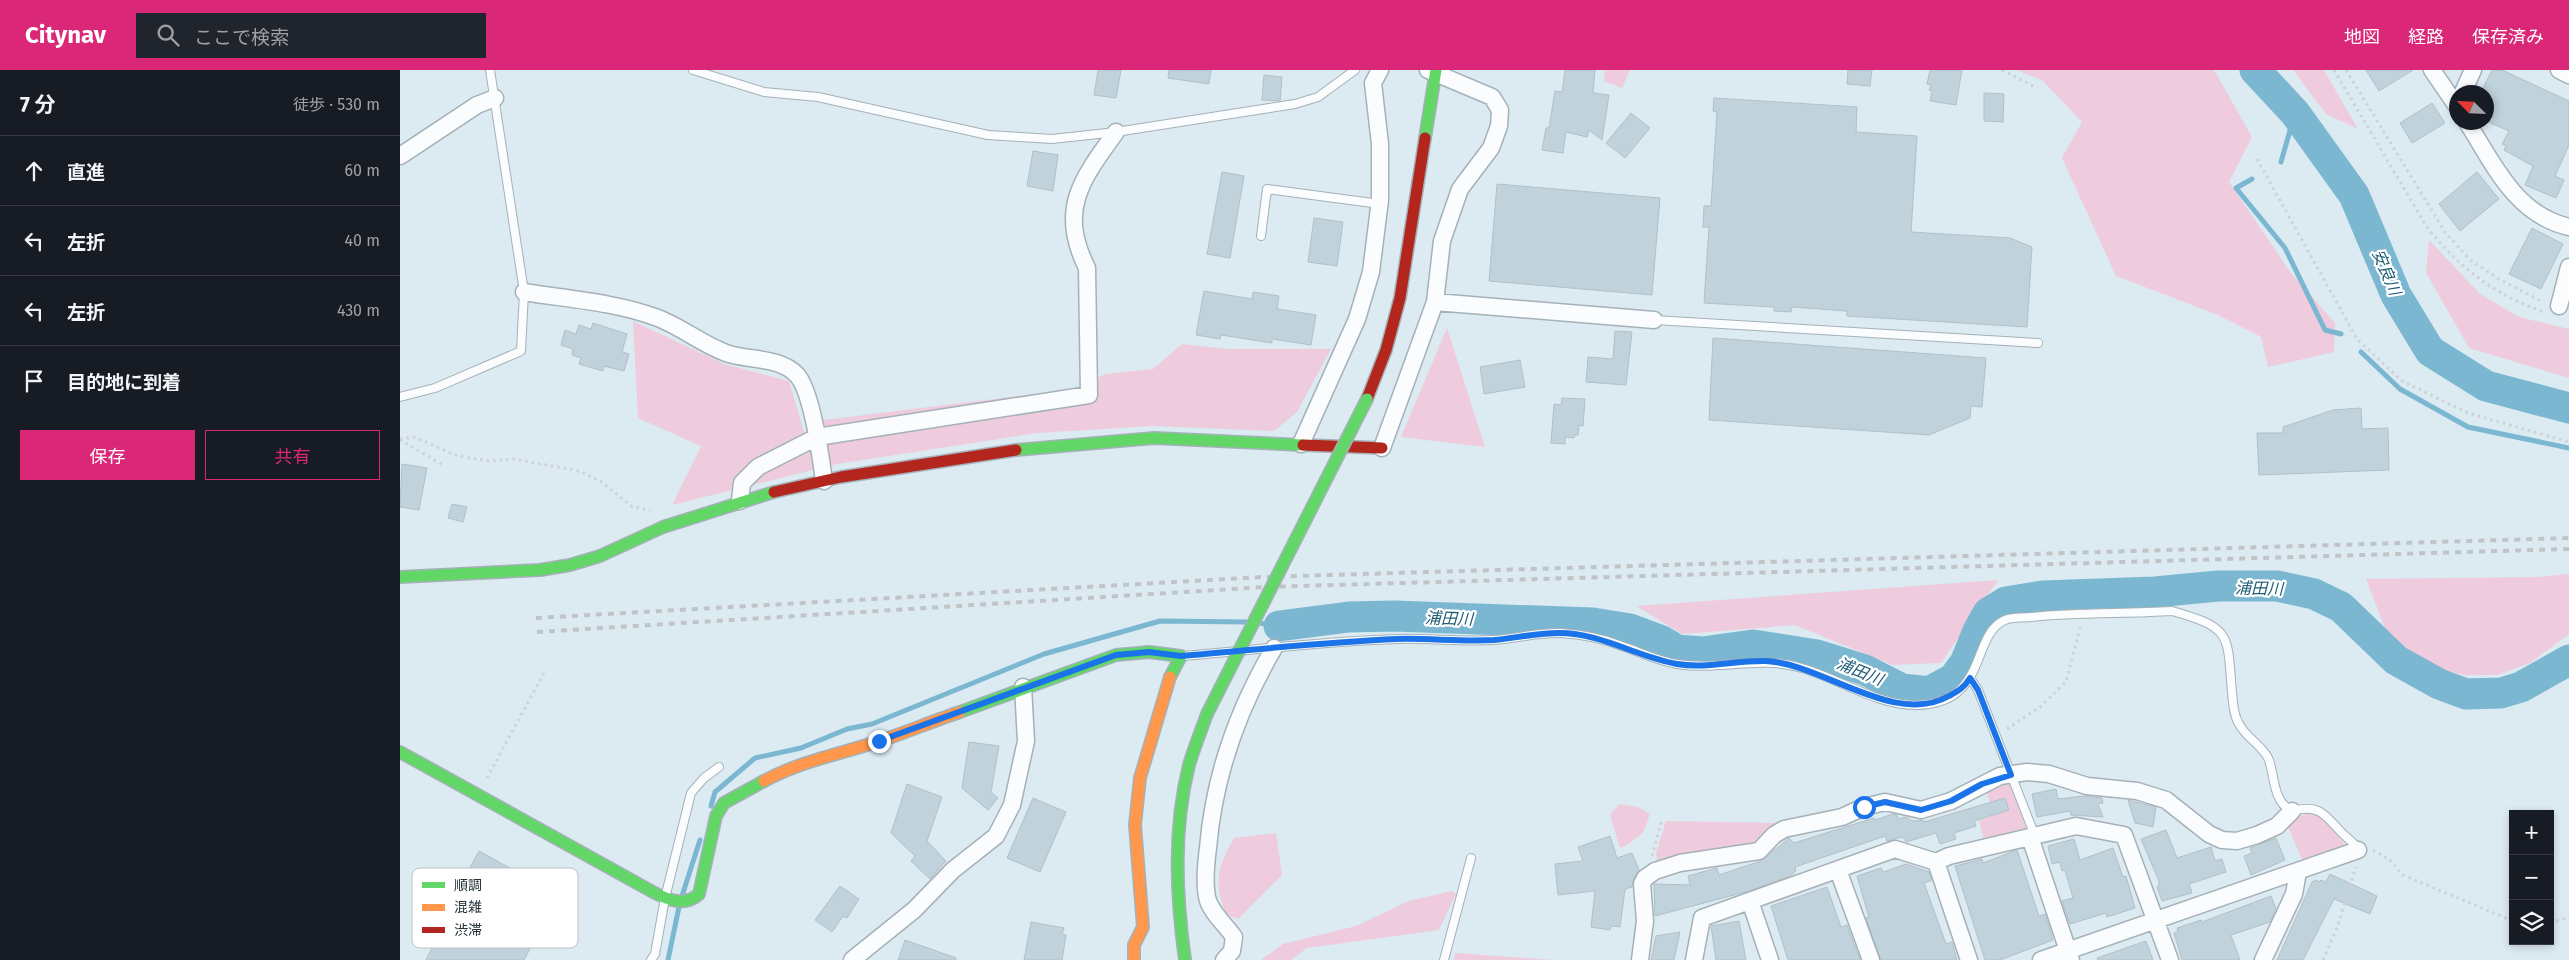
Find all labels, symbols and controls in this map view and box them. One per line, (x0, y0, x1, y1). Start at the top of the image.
search box (136, 13, 486, 58)
text: Citynav (25, 21, 106, 49)
icon: search (154, 21, 182, 49)
text: ここで検索 (194, 26, 289, 49)
text: 地図 (2344, 26, 2380, 48)
text: 経路 (2408, 26, 2444, 48)
text: 保存済み (2472, 26, 2544, 48)
north arrow (2449, 85, 2494, 130)
text: 7 分 (20, 92, 56, 118)
text: 徒歩 · 530 m (293, 95, 380, 114)
icon: ahead (20, 157, 48, 185)
text: 直進 (67, 161, 105, 184)
text: 60 m (345, 161, 380, 180)
icon: left (20, 227, 48, 255)
text: 左折 (67, 231, 105, 254)
text: 40 m (345, 231, 380, 250)
water label: 安良川 (2368, 246, 2405, 300)
icon: left (20, 297, 48, 325)
text: 左折 (67, 301, 105, 324)
text: 430 m (337, 301, 380, 320)
icon: arrive (20, 367, 48, 395)
text: 目的地に到着 (67, 371, 181, 394)
button: 保存 (20, 430, 195, 480)
button: 共有 (205, 430, 380, 480)
water label: 浦田川 (2235, 579, 2285, 598)
water label: 浦田川 (1425, 608, 1475, 629)
water label: 浦田川 (1834, 654, 1887, 690)
route end (868, 730, 891, 753)
route start (1853, 796, 1876, 819)
map controls (2509, 810, 2554, 945)
button: + (2509, 810, 2554, 855)
button: − (2509, 855, 2554, 900)
legend (412, 868, 578, 948)
text: 順調 (454, 877, 482, 894)
text: 混雑 (454, 899, 482, 916)
button: layers (2509, 900, 2554, 945)
text: 渋滞 (454, 922, 482, 939)

